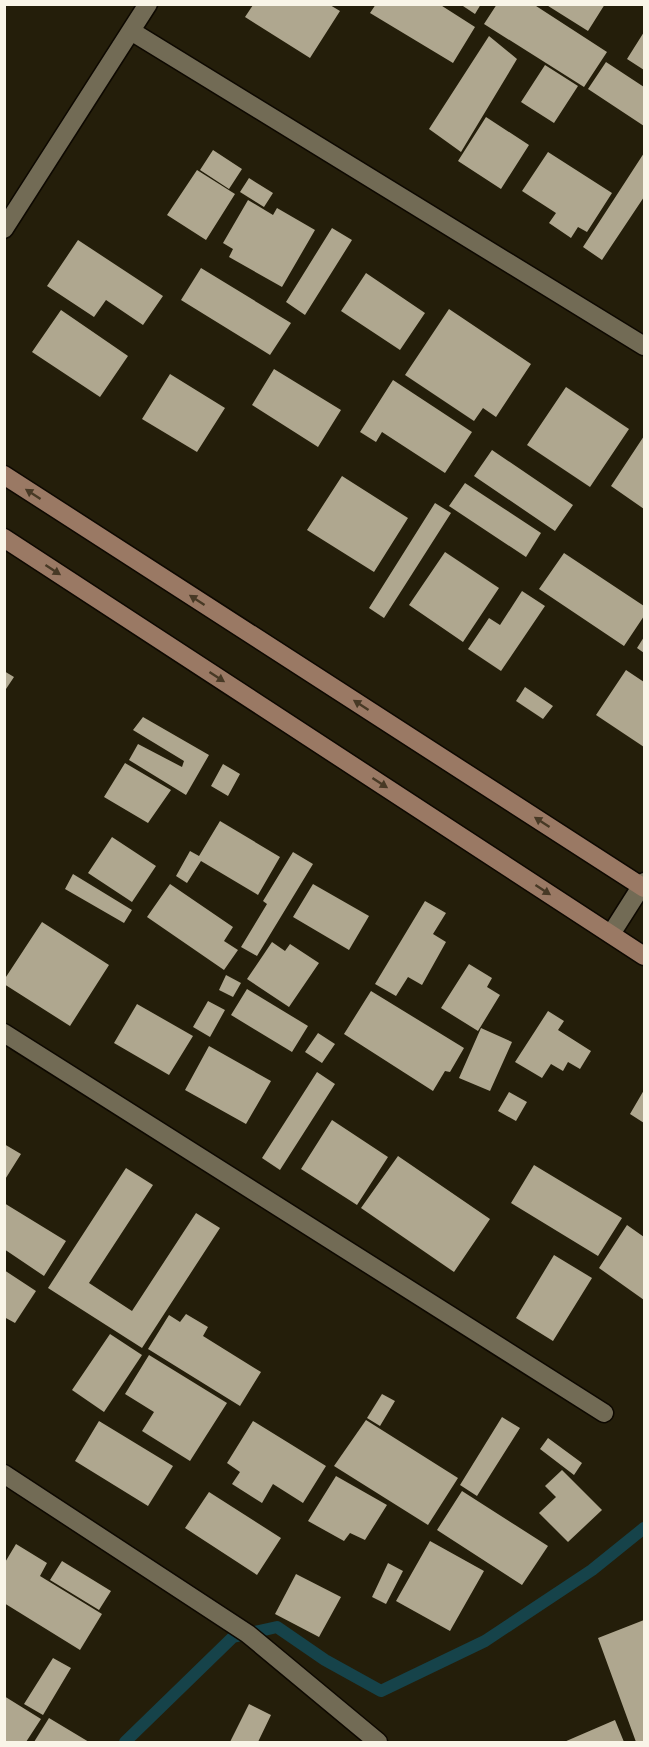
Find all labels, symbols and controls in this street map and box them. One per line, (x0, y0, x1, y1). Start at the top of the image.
one-way arrow (25, 488, 42, 499)
one-way arrow (45, 564, 61, 576)
one-way arrow (189, 594, 205, 605)
one-way arrow (209, 671, 225, 682)
one-way arrow (353, 700, 369, 711)
one-way arrow (372, 778, 388, 789)
one-way arrow (534, 817, 551, 828)
one-way arrow (535, 884, 551, 896)

